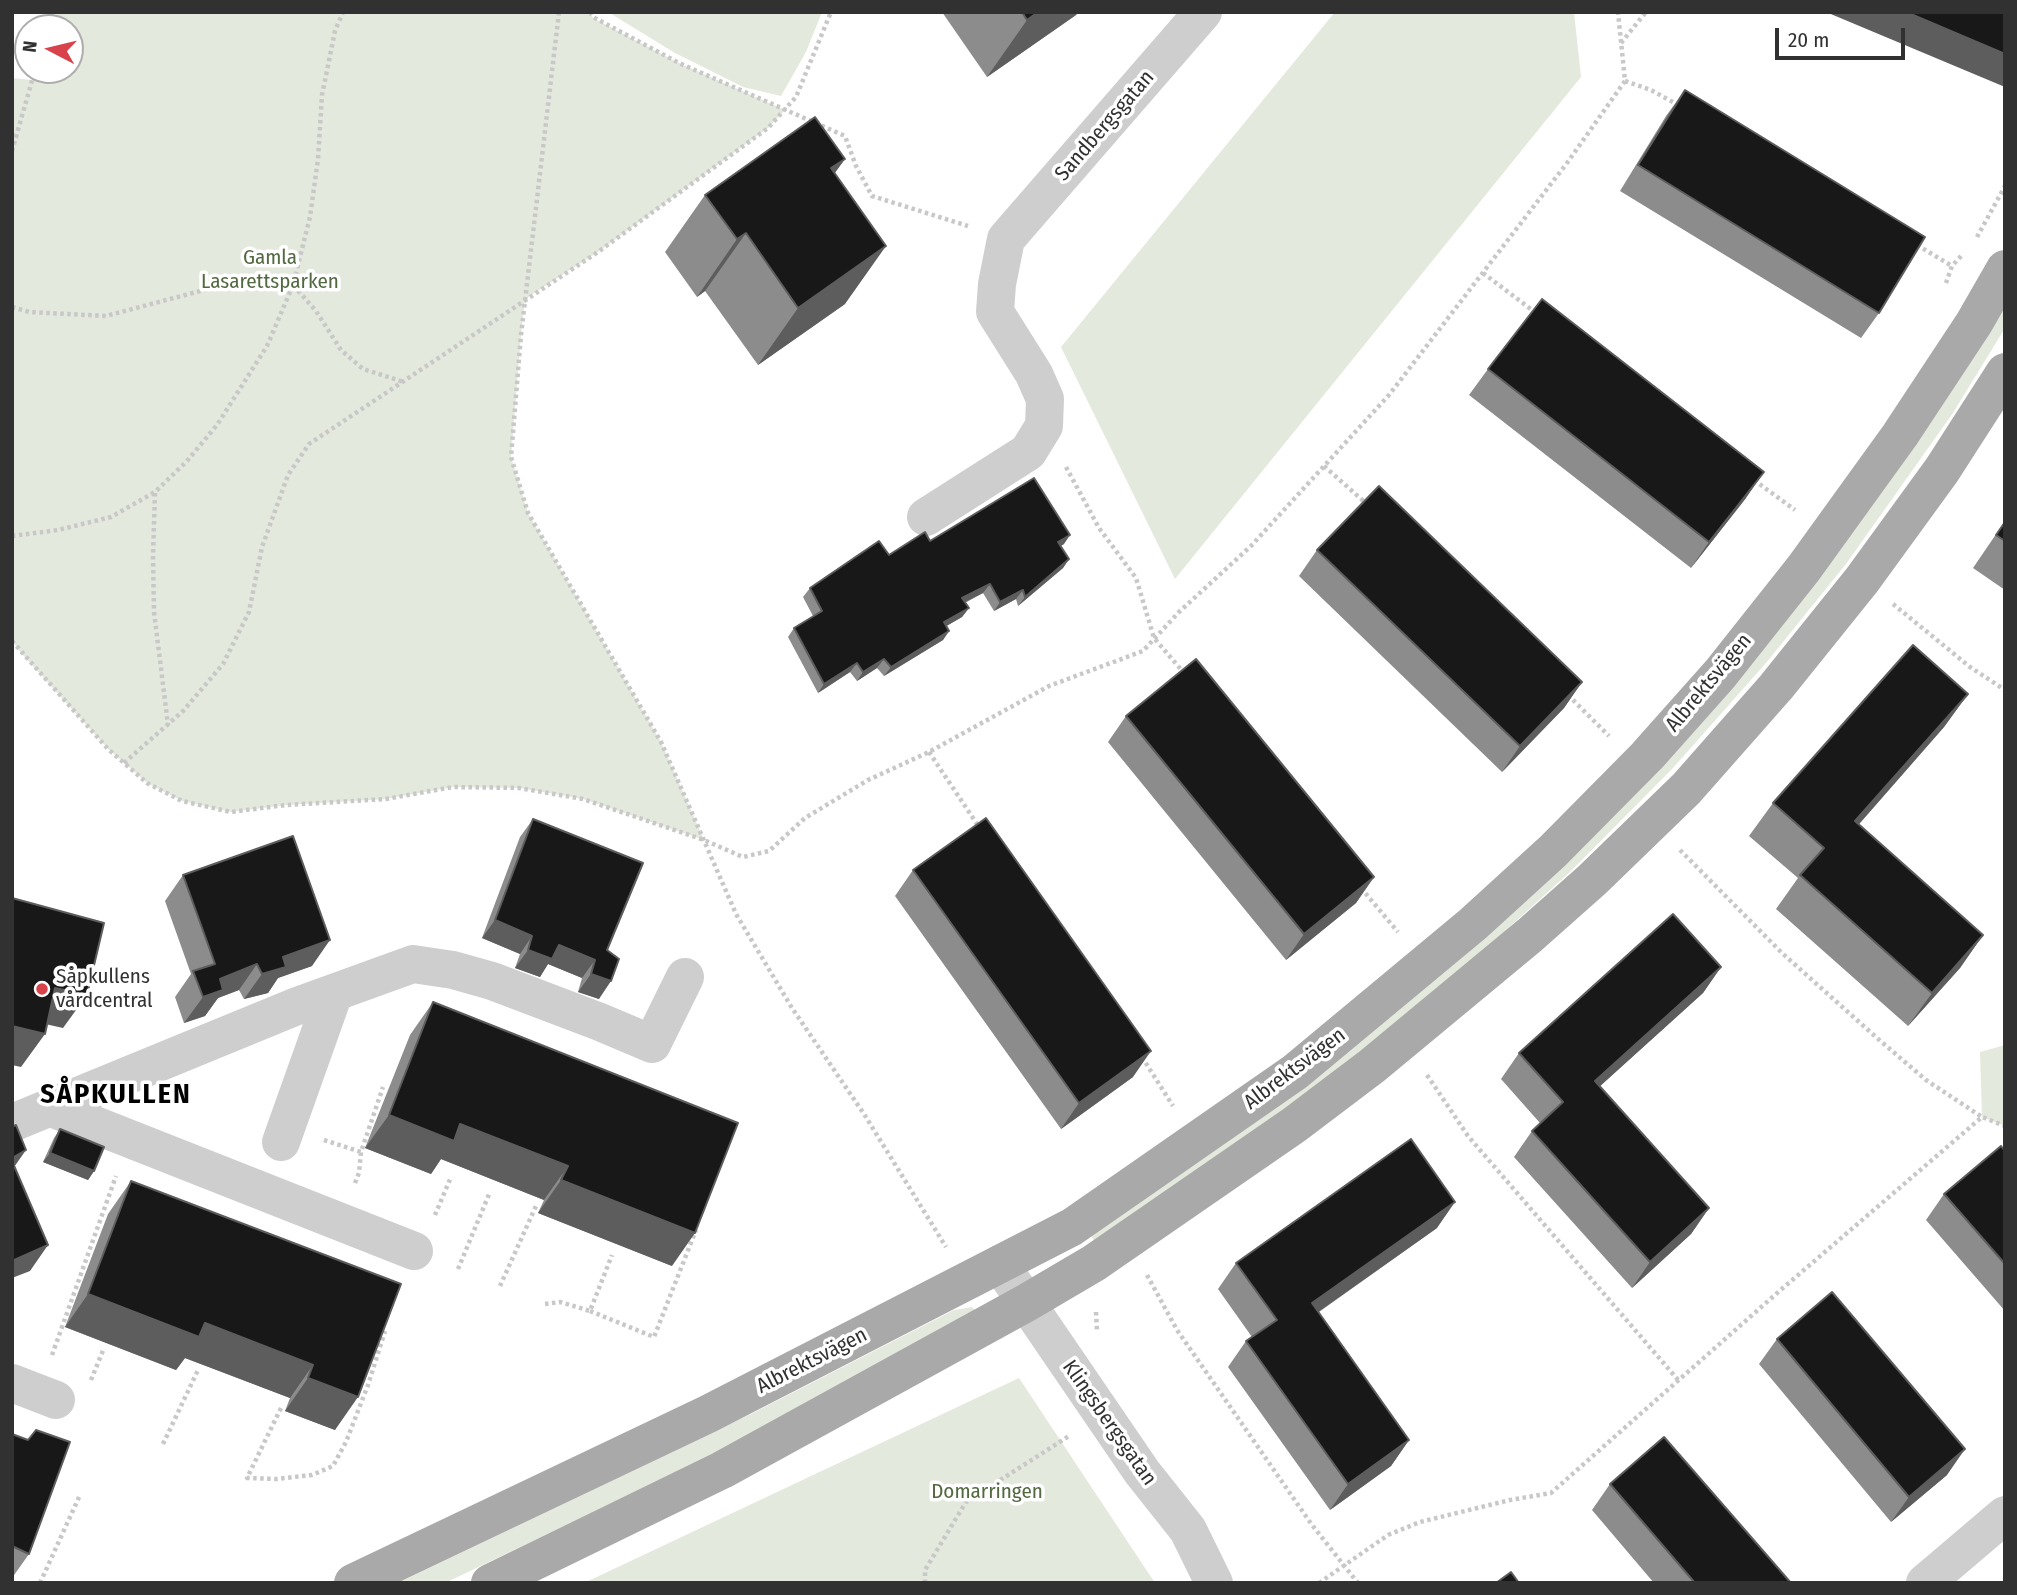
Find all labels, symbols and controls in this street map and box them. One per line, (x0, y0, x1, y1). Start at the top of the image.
north arrow (14, 14, 84, 84)
scale bar (1779, 14, 1909, 58)
text: 20 m (1788, 27, 1829, 53)
text: N (18, 40, 42, 54)
street label: Sandbergsgatan (1050, 66, 1160, 186)
park label: Gamla Lasarettsparken (201, 245, 339, 295)
street label: Albrektsvägen (1661, 629, 1757, 737)
place label: Såpkullens vårdcentral (56, 964, 153, 1014)
marker: Såpkullens vårdcentral (34, 981, 50, 997)
street label: Albrektsvägen (1239, 1023, 1351, 1115)
district label: SÅPKULLEN (41, 1078, 191, 1112)
street label: Albrektsvägen (753, 1322, 871, 1400)
street label: Klingsbergsgatan (1057, 1356, 1161, 1490)
park label: Domarringen (931, 1479, 1043, 1505)

